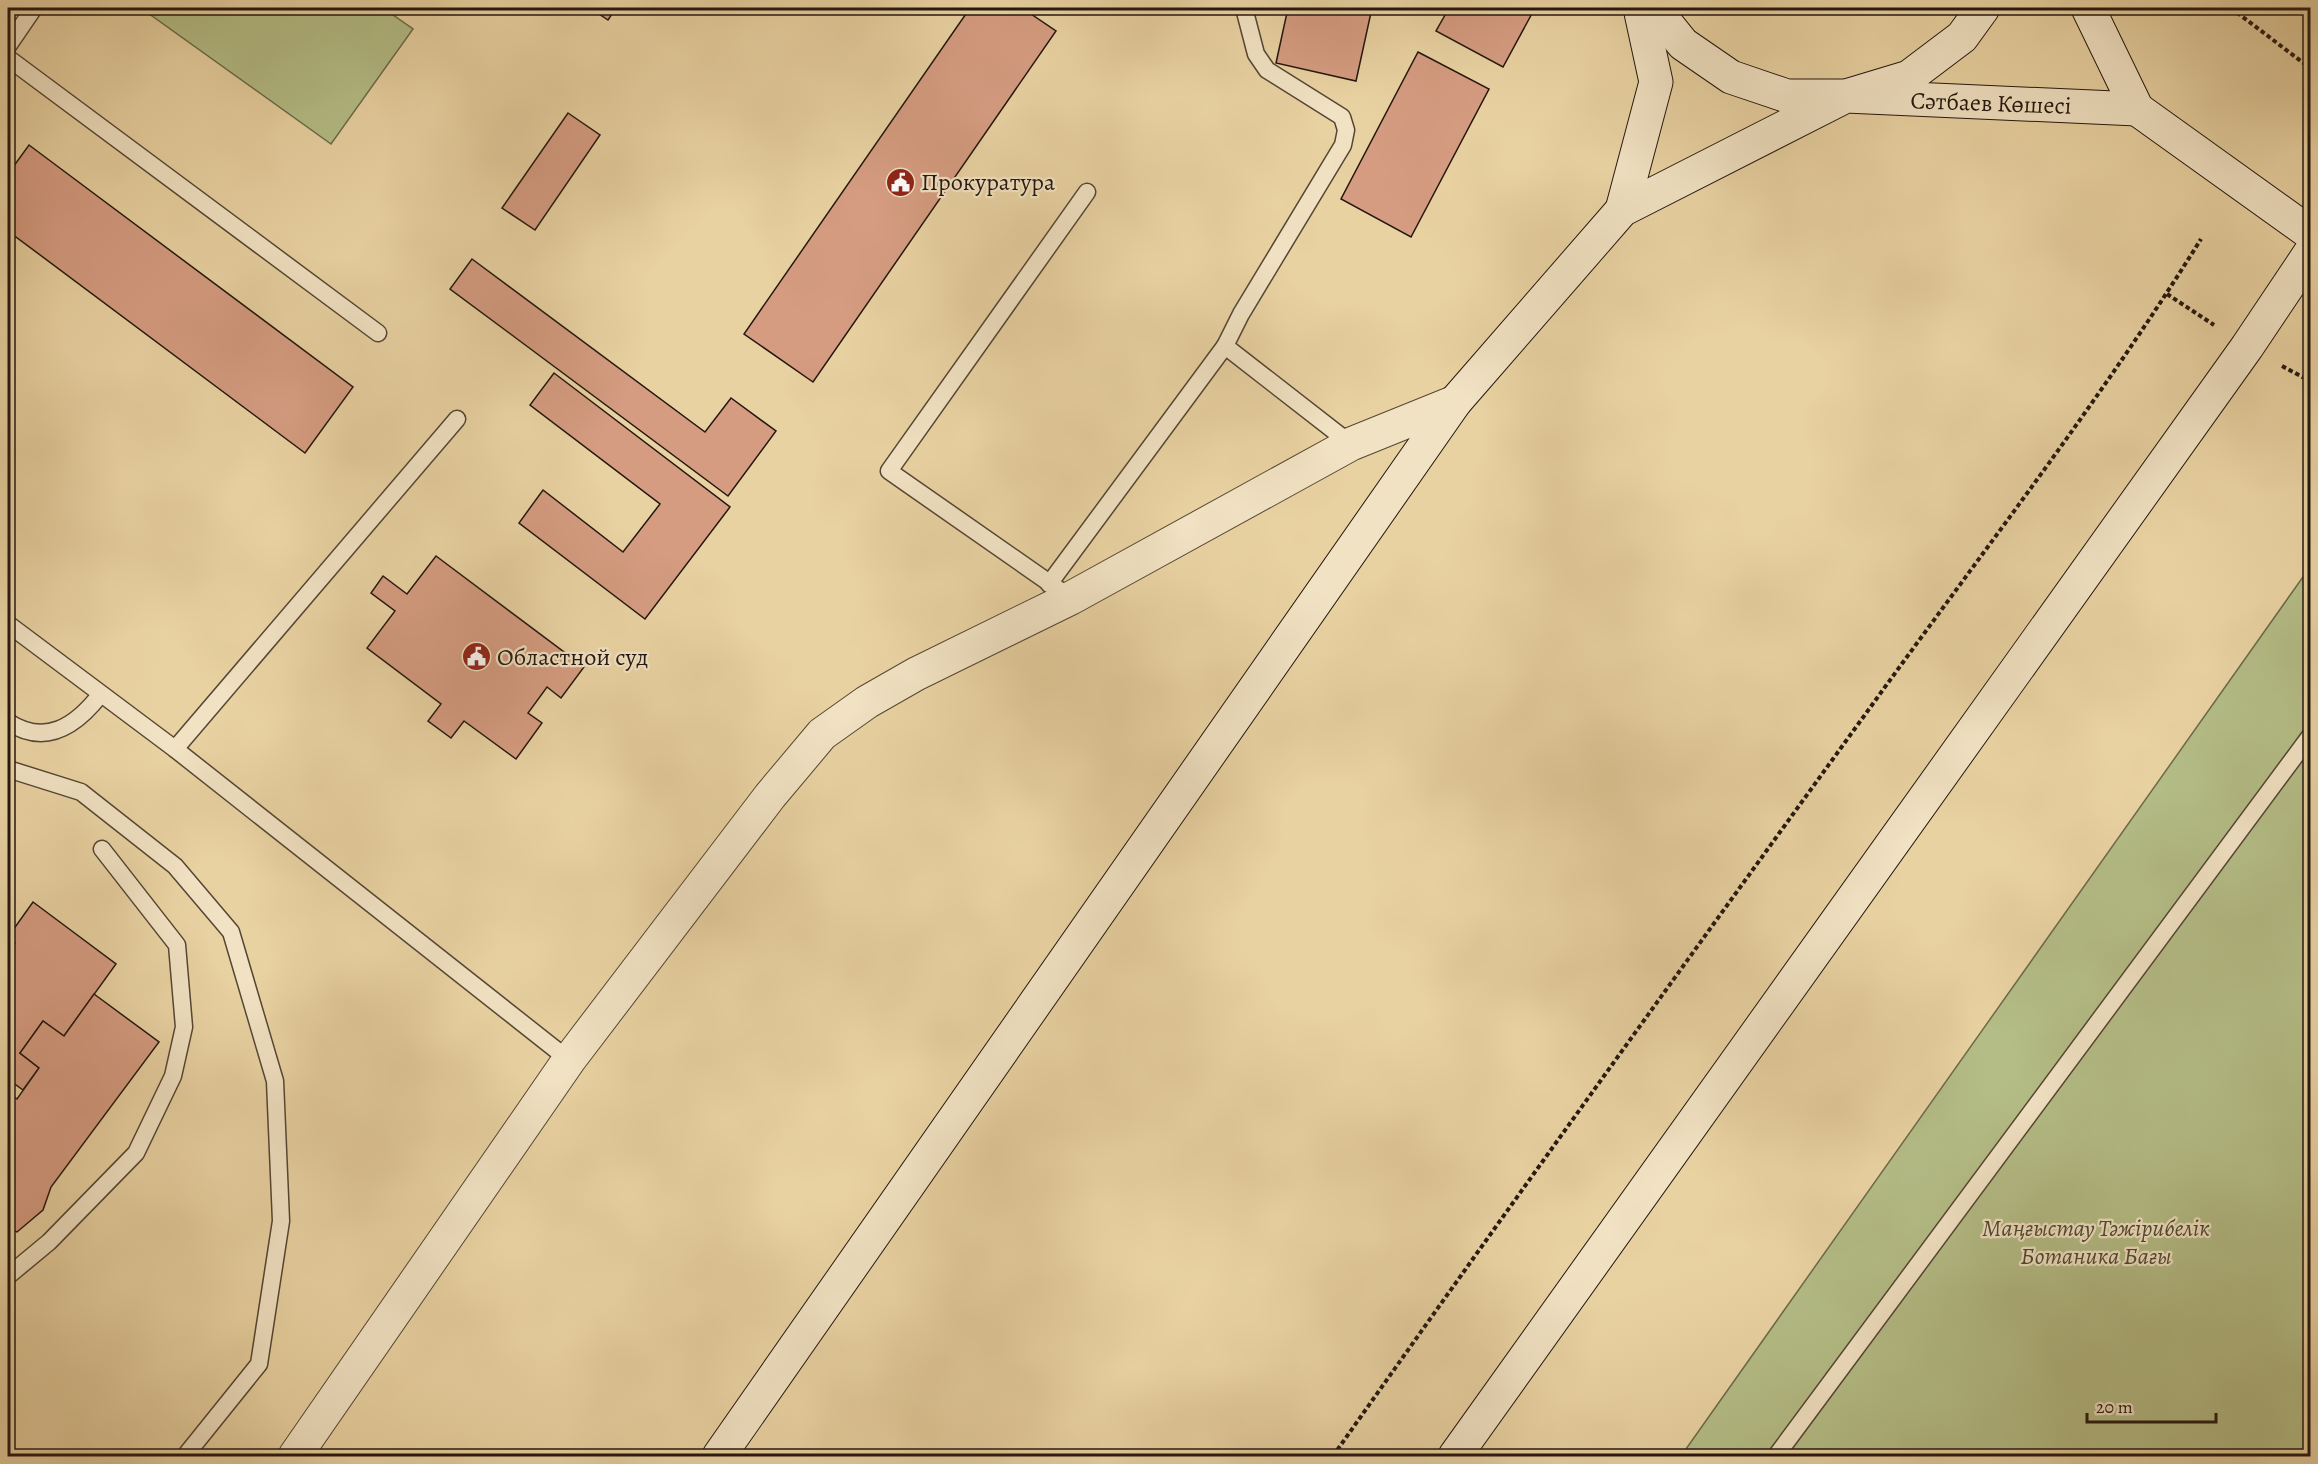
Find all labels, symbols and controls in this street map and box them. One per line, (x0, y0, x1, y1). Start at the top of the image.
street label: Сәтбаев Көшесі (1910, 84, 2072, 122)
public building icon: Прокуратура (884, 166, 916, 198)
place label: Прокуратура (921, 166, 1055, 198)
public building icon: Областной суд (460, 641, 492, 673)
place label: Областной суд (497, 641, 648, 673)
park label: Маңғыстау Тәжірибелік Ботаника Бағы (1982, 1212, 2210, 1272)
scale bar (2087, 1386, 2216, 1424)
text: 20 m (2096, 1395, 2133, 1419)

